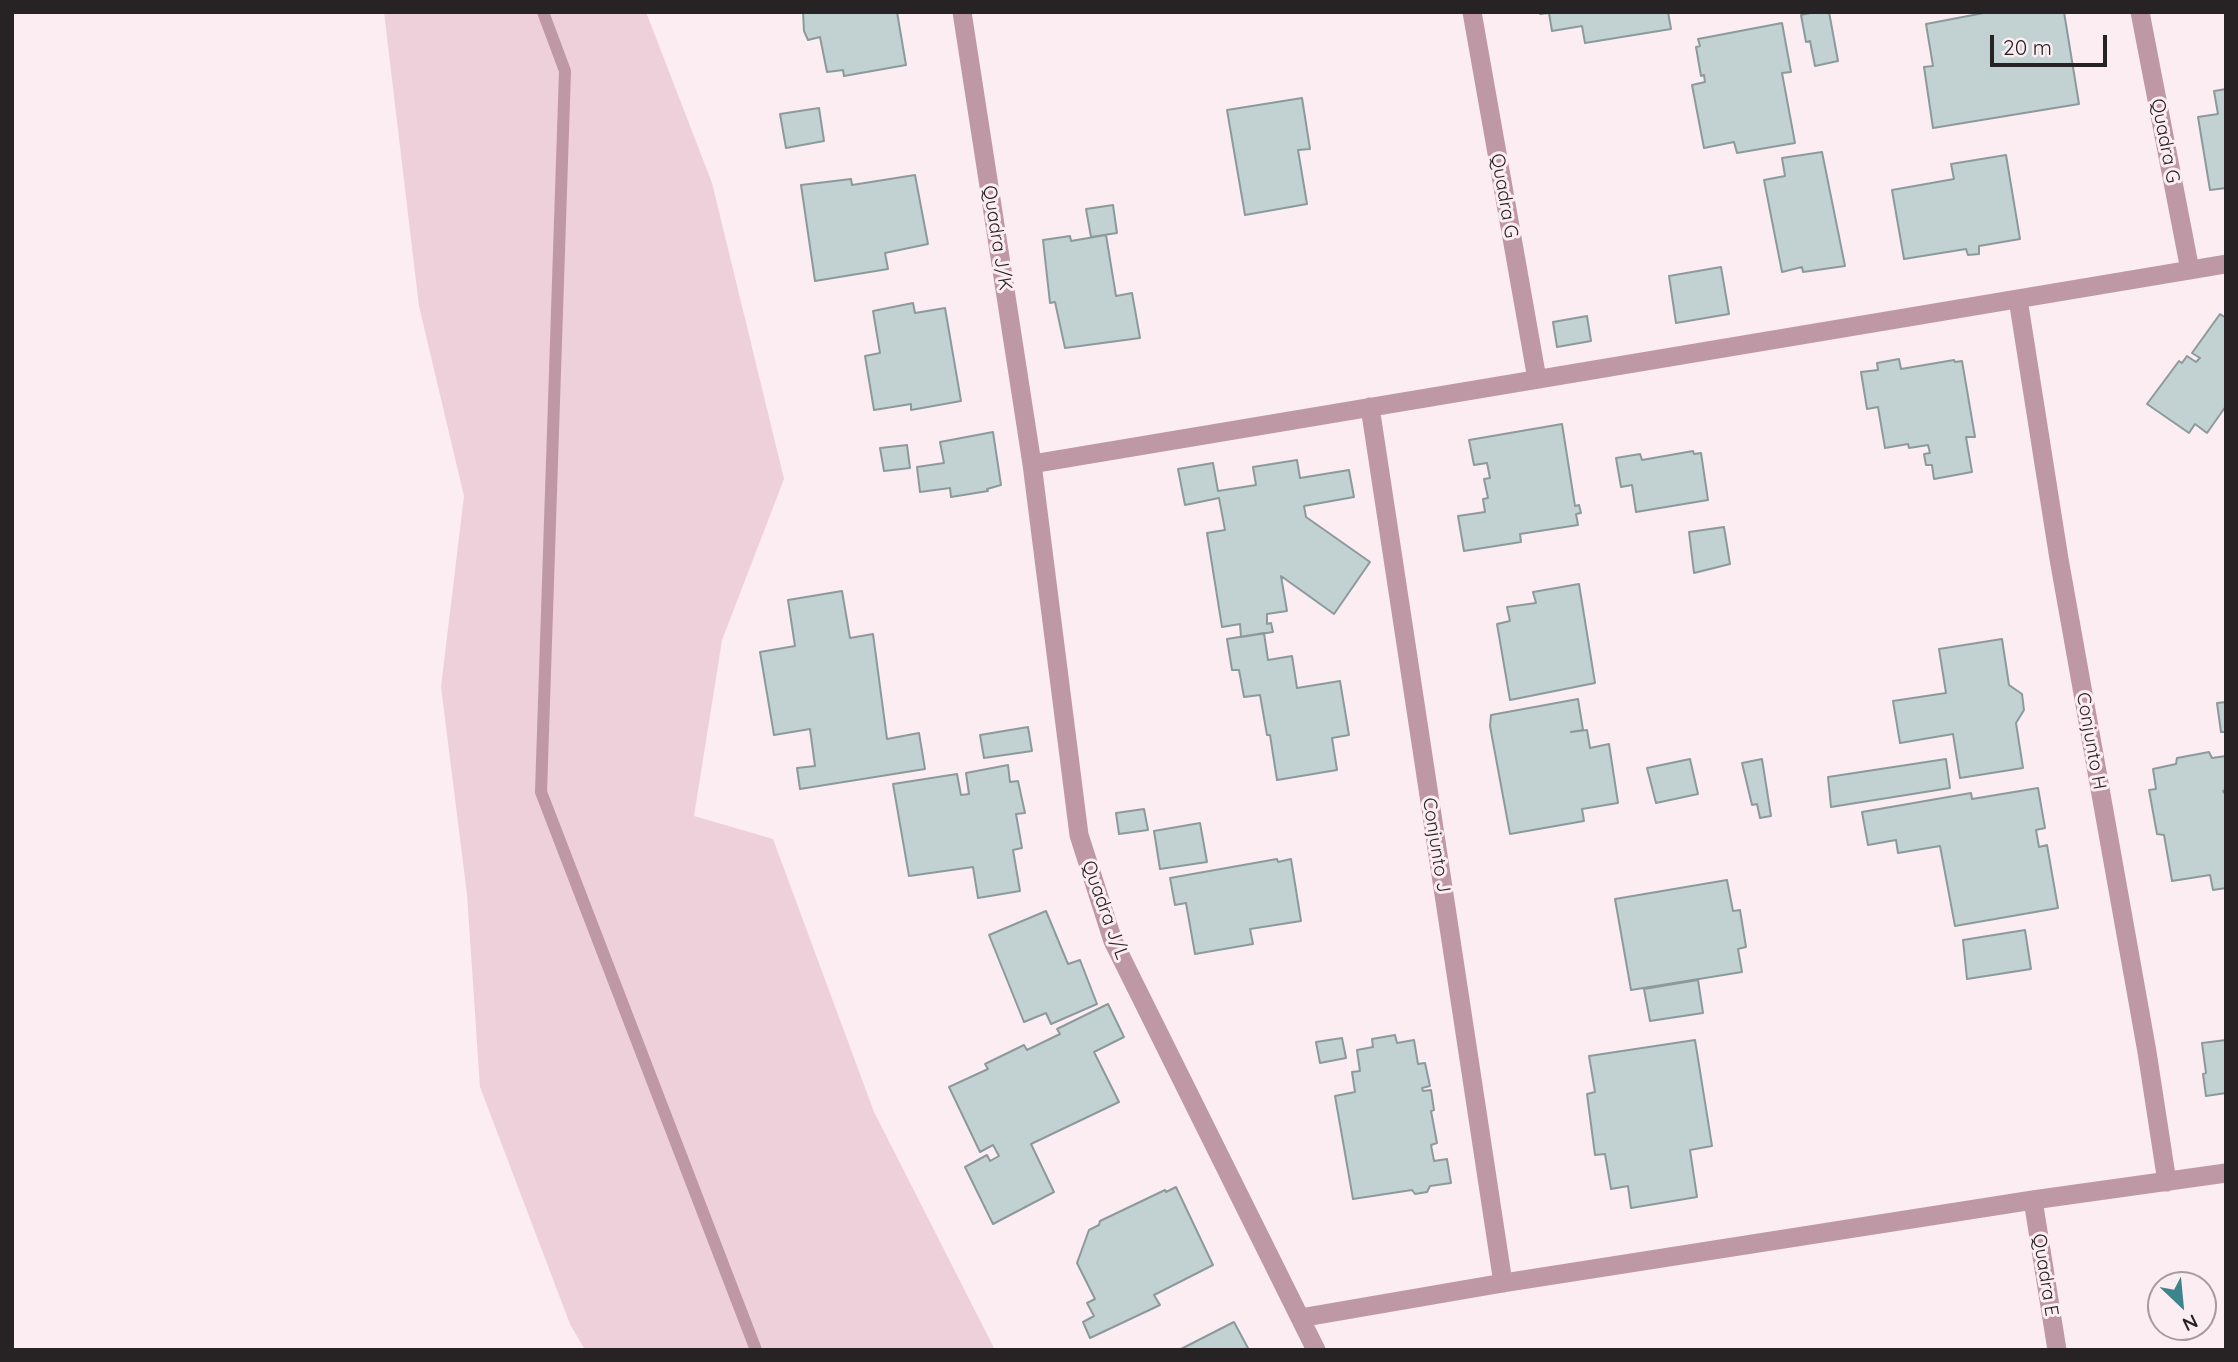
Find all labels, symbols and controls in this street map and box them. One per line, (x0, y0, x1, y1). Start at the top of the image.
scale bar (1993, 21, 2110, 65)
text: 20 m (2003, 34, 2052, 60)
street label: Quadra G (2146, 97, 2184, 185)
street label: Quadra G (1485, 152, 1523, 240)
street label: Quadra J/K (977, 184, 1017, 292)
street label: Conjunto H (2071, 691, 2111, 791)
street label: Conjunto J (1417, 796, 1455, 894)
street label: Quadra J/L (1077, 858, 1133, 962)
street label: Quadra E (2027, 1232, 2063, 1318)
north arrow (2147, 1271, 2217, 1341)
text: N (2179, 1309, 2202, 1337)

